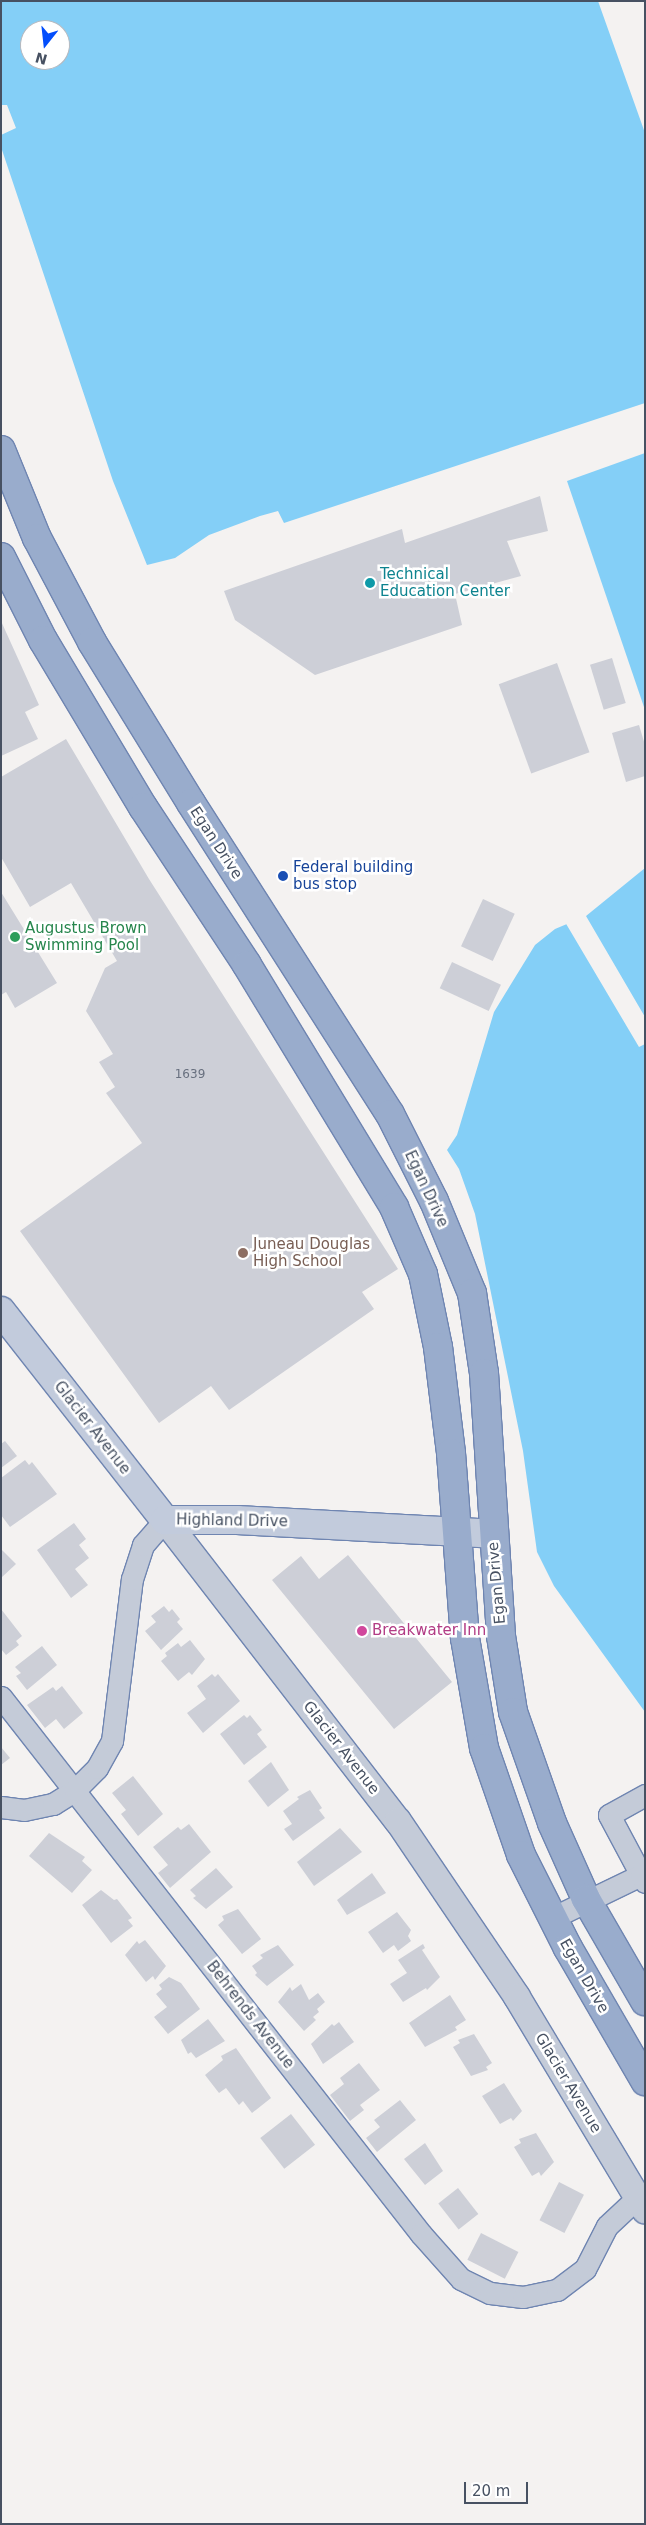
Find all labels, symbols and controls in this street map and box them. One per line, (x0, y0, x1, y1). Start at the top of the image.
north arrow (20, 20, 70, 70)
text: N (33, 49, 49, 68)
place label: Technical Education Center (380, 565, 510, 600)
marker: Technical Education Center (364, 577, 376, 589)
street label: Egan Drive (186, 804, 246, 882)
place label: Federal building bus stop (293, 858, 413, 893)
marker: Federal building bus stop (277, 870, 289, 882)
place label: Augustus Brown Swimming Pool (25, 919, 147, 954)
marker: Augustus Brown Swimming Pool (9, 931, 21, 943)
house number: 1639 (175, 1068, 205, 1082)
street label: Egan Drive (400, 1148, 452, 1230)
place label: Juneau Douglas High School (253, 1235, 370, 1270)
marker: Juneau Douglas High School (237, 1247, 249, 1259)
street label: Glacier Avenue (50, 1378, 134, 1478)
street label: Highland Drive (176, 1511, 288, 1531)
street label: Egan Drive (484, 1541, 510, 1625)
place label: Breakwater Inn (372, 1622, 486, 1640)
marker: Breakwater Inn (356, 1625, 368, 1637)
street label: Glacier Avenue (299, 1698, 383, 1798)
street label: Egan Drive (556, 1936, 612, 2016)
street label: Behrends Avenue (202, 1958, 298, 2072)
street label: Glacier Avenue (531, 2030, 605, 2136)
scale bar (466, 2472, 530, 2504)
text: 20 m (472, 2482, 510, 2500)

